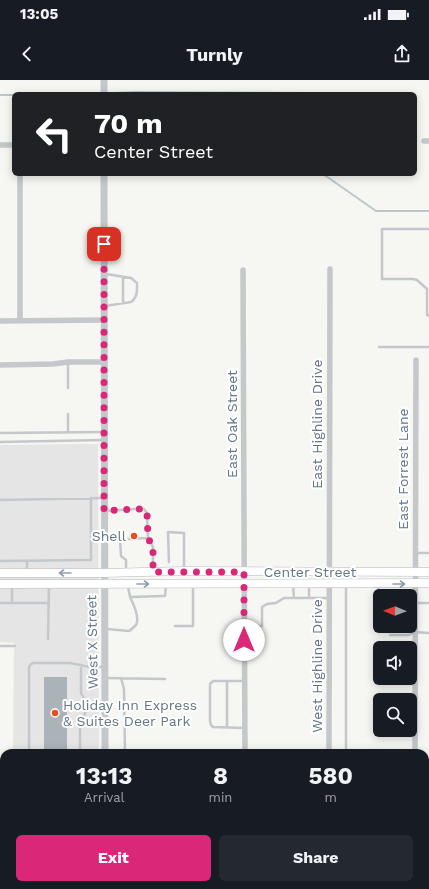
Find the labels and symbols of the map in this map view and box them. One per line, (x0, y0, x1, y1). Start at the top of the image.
pin (87, 227, 121, 261)
street label: East Highline Drive (309, 359, 325, 489)
street label: East Oak Street (224, 370, 240, 478)
street label: East Forrest Lane (395, 408, 411, 530)
place label: Shell (92, 528, 127, 544)
marker: Shell (129, 531, 139, 541)
street label: Center Street (264, 564, 356, 580)
one-way arrow (59, 569, 72, 577)
one-way arrow (136, 580, 149, 588)
one-way arrow (392, 580, 405, 588)
north arrow (373, 589, 417, 633)
street label: West X Street (83, 595, 101, 689)
street label: West Highline Drive (309, 599, 325, 733)
position arrow (223, 619, 265, 661)
place label: Holiday Inn Express & Suites Deer Park (63, 697, 197, 729)
marker: Holiday Inn Express & Suites Deer Park (50, 708, 60, 718)

